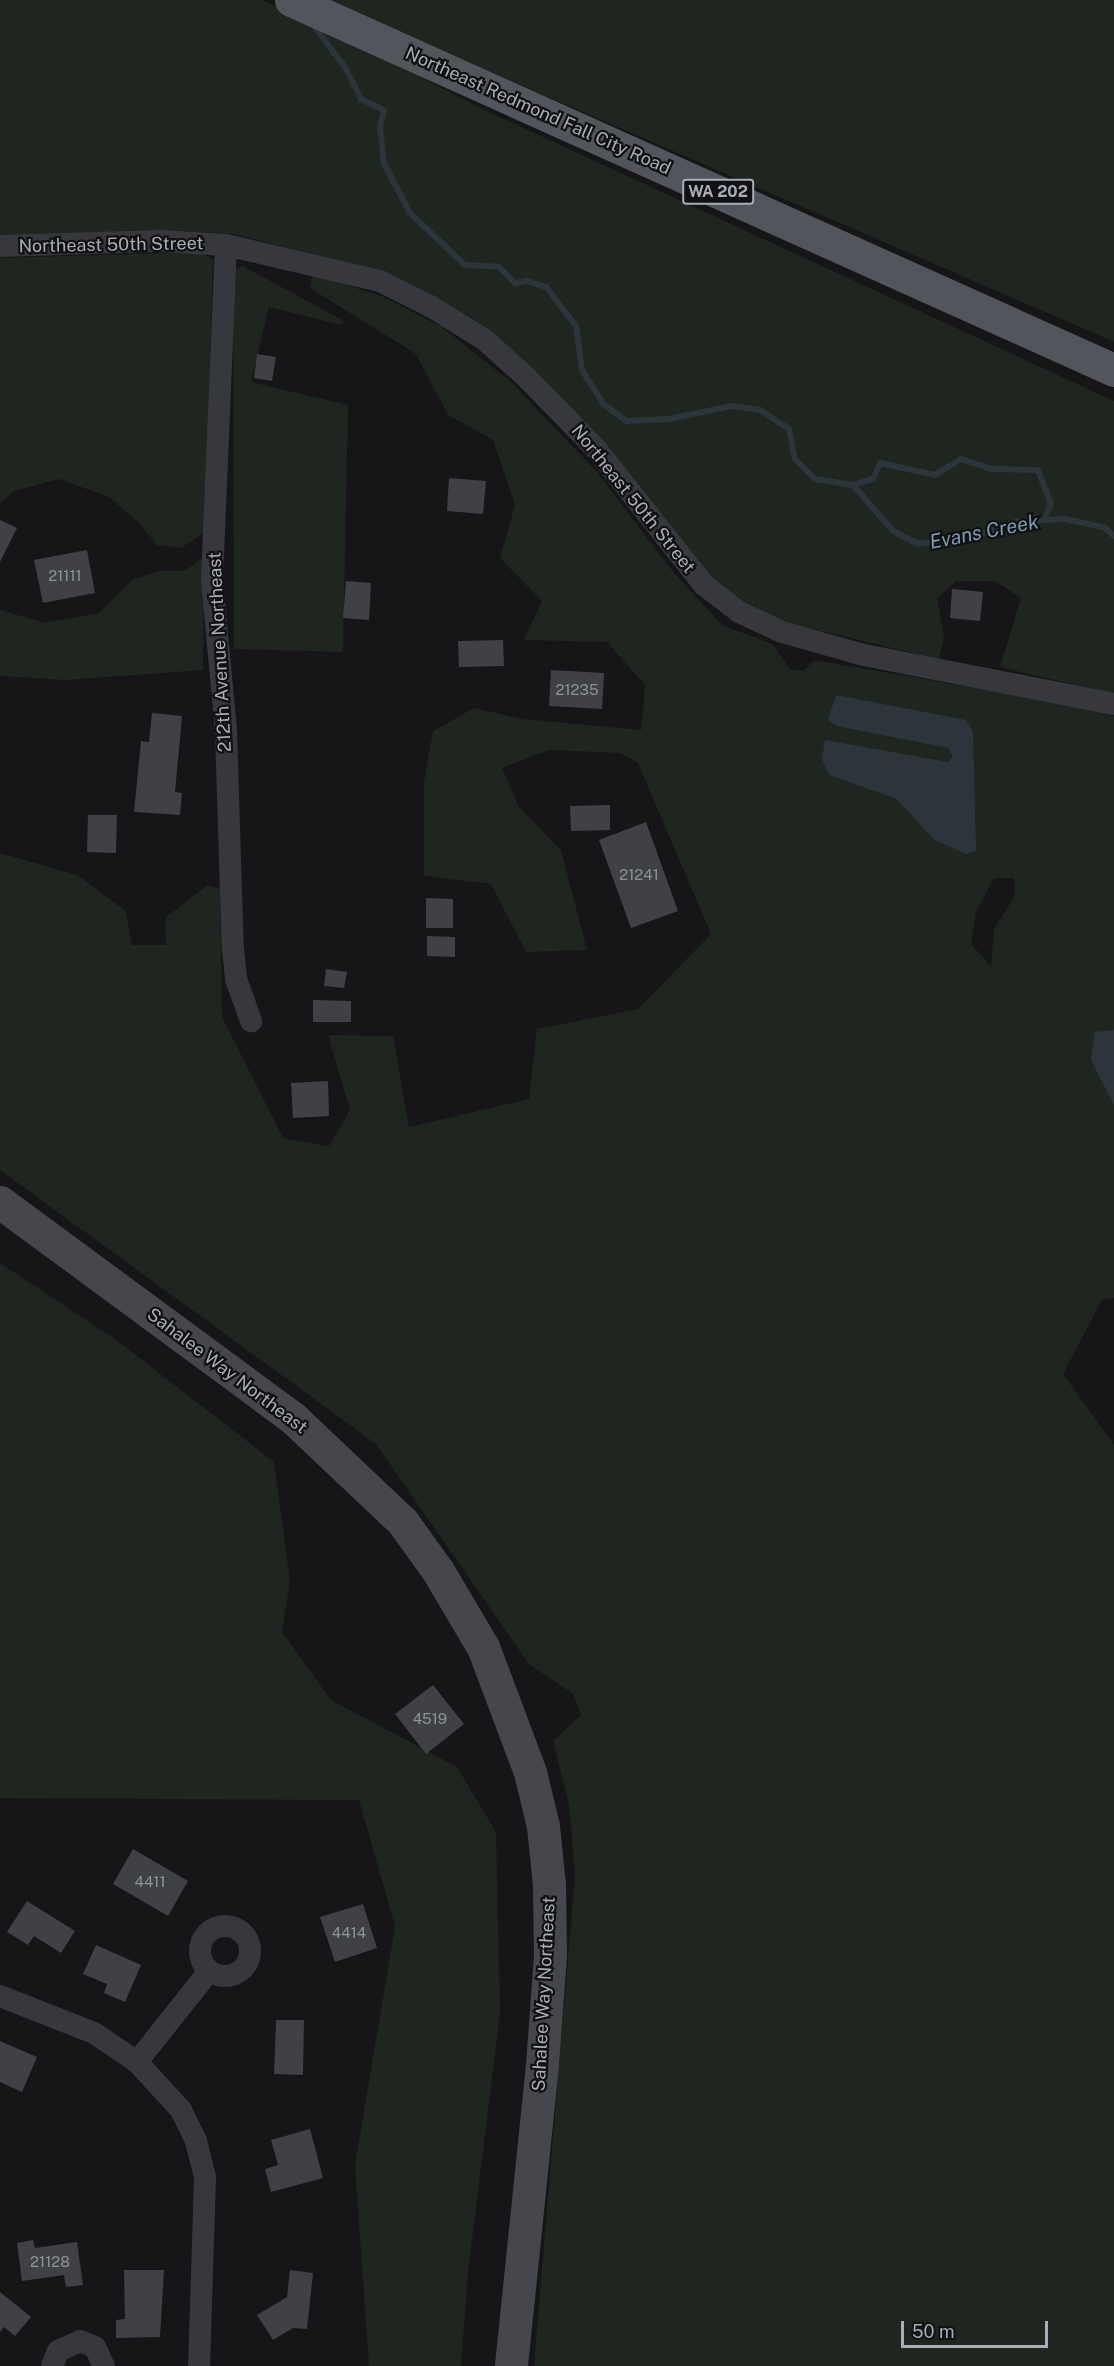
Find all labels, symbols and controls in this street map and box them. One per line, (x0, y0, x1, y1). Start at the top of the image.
street label: Northeast Redmond Fall City Road (402, 43, 674, 179)
road number: WA 202 (682, 179, 754, 205)
street label: Northeast 50th Street (18, 233, 204, 257)
street label: Northeast 50th Street (566, 420, 700, 578)
water label: Evans Creek (927, 510, 1041, 554)
street label: 212th Avenue Northeast (204, 551, 236, 753)
house number: 21111 (48, 567, 82, 585)
house number: 21235 (555, 681, 599, 699)
house number: 21241 (619, 866, 659, 884)
street label: Sahalee Way Northeast (142, 1303, 312, 1439)
house number: 4519 (413, 1710, 447, 1728)
house number: 4411 (134, 1873, 166, 1891)
street label: Sahalee Way Northeast (528, 1896, 560, 2092)
house number: 4414 (332, 1924, 366, 1942)
house number: 21128 (30, 2253, 70, 2271)
scale bar (904, 2309, 1051, 2347)
text: 50 m (912, 2321, 955, 2342)

